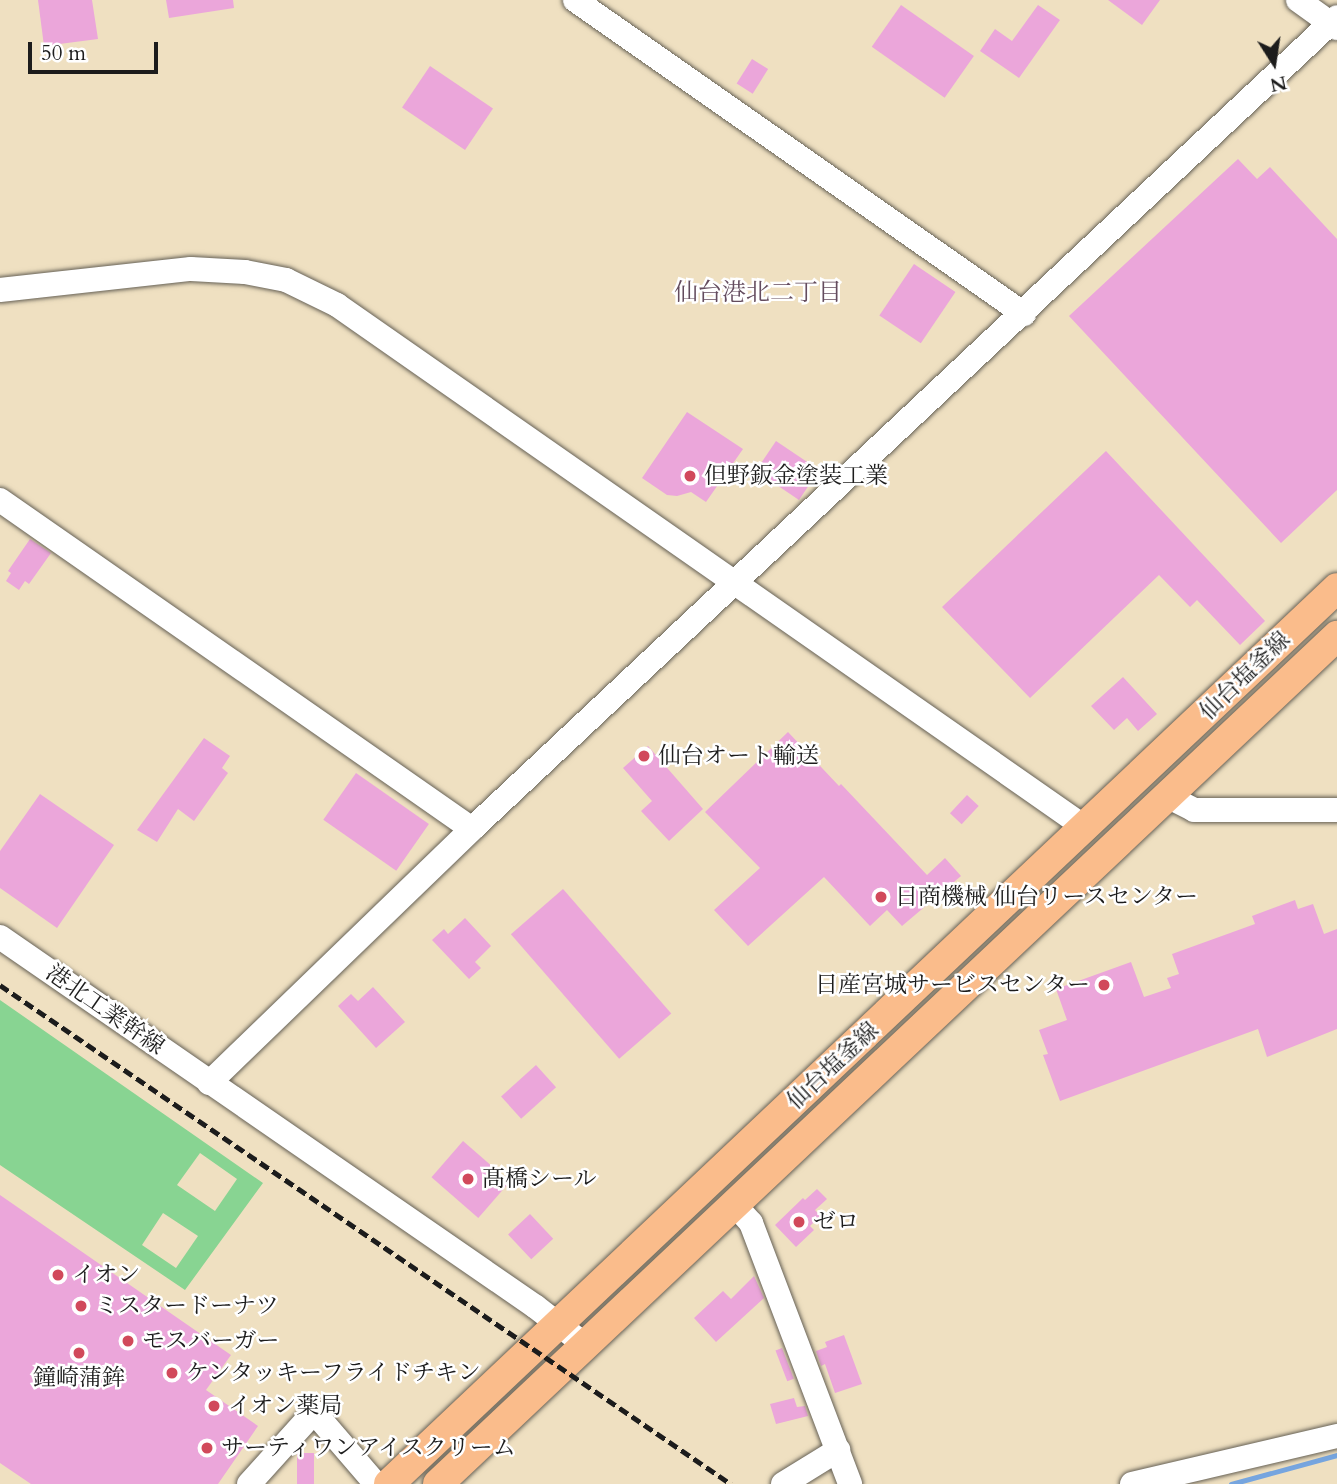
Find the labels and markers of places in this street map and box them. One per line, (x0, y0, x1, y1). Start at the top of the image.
place label: 但野鈑金塗装工業 (704, 462, 888, 490)
marker: 但野鈑金塗装工業 (682, 468, 698, 484)
place label: 仙台オート輸送 (658, 742, 819, 770)
marker: 仙台オート輸送 (636, 748, 652, 764)
place label: 日商機械 仙台リースセンター (895, 883, 1200, 911)
marker: 日商機械 仙台リースセンター (873, 889, 889, 905)
place label: 日産宮城サービスセンター (814, 971, 1090, 999)
marker: 日産宮城サービスセンター (1096, 977, 1112, 993)
place label: 髙橋シール (482, 1165, 597, 1193)
marker: 髙橋シール (460, 1171, 476, 1187)
place label: ゼロ (813, 1208, 859, 1236)
marker: ゼロ (791, 1214, 807, 1230)
place label: イオン (72, 1261, 141, 1289)
marker: イオン (50, 1267, 66, 1283)
place label: ミスタードーナツ (95, 1292, 279, 1320)
marker: ミスタードーナツ (73, 1298, 89, 1314)
place label: モスバーガー (142, 1327, 280, 1355)
marker: モスバーガー (120, 1333, 136, 1349)
marker: 鐘崎蒲鉾 (71, 1345, 87, 1361)
place label: ケンタッキーフライドチキン (186, 1359, 485, 1387)
place label: 鐘崎蒲鉾 (33, 1364, 125, 1392)
marker: ケンタッキーフライドチキン (164, 1365, 180, 1381)
place label: イオン薬局 (228, 1392, 343, 1420)
marker: イオン薬局 (206, 1398, 222, 1414)
place label: サーティワンアイスクリーム (221, 1434, 520, 1462)
marker: サーティワンアイスクリーム (199, 1440, 215, 1456)

